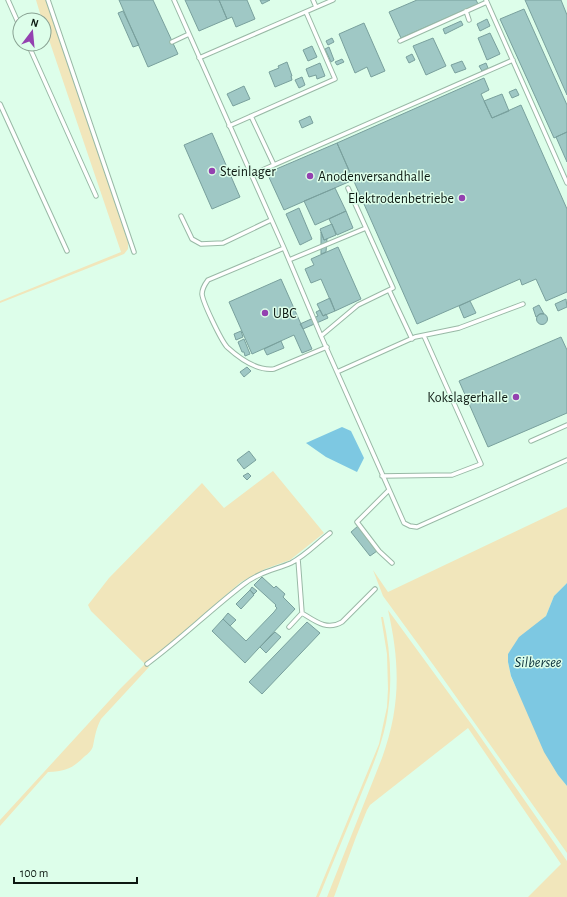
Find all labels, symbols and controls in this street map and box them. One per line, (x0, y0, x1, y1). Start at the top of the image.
north arrow (12, 12, 52, 52)
text: N (29, 17, 40, 29)
place label: Steinlager (220, 165, 276, 179)
marker: Steinlager (207, 166, 217, 176)
place label: Anodenversandhalle (318, 170, 431, 184)
marker: Anodenversandhalle (305, 171, 315, 181)
place label: Elektrodenbetriebe (348, 192, 454, 206)
marker: Elektrodenbetriebe (457, 193, 467, 203)
place label: UBC (273, 307, 297, 321)
marker: UBC (260, 308, 270, 318)
place label: Kokslagerhalle (427, 391, 508, 405)
marker: Kokslagerhalle (511, 392, 521, 402)
water label: Silbersee (515, 655, 562, 670)
scale bar (14, 859, 137, 885)
text: 100 m (20, 867, 48, 879)

